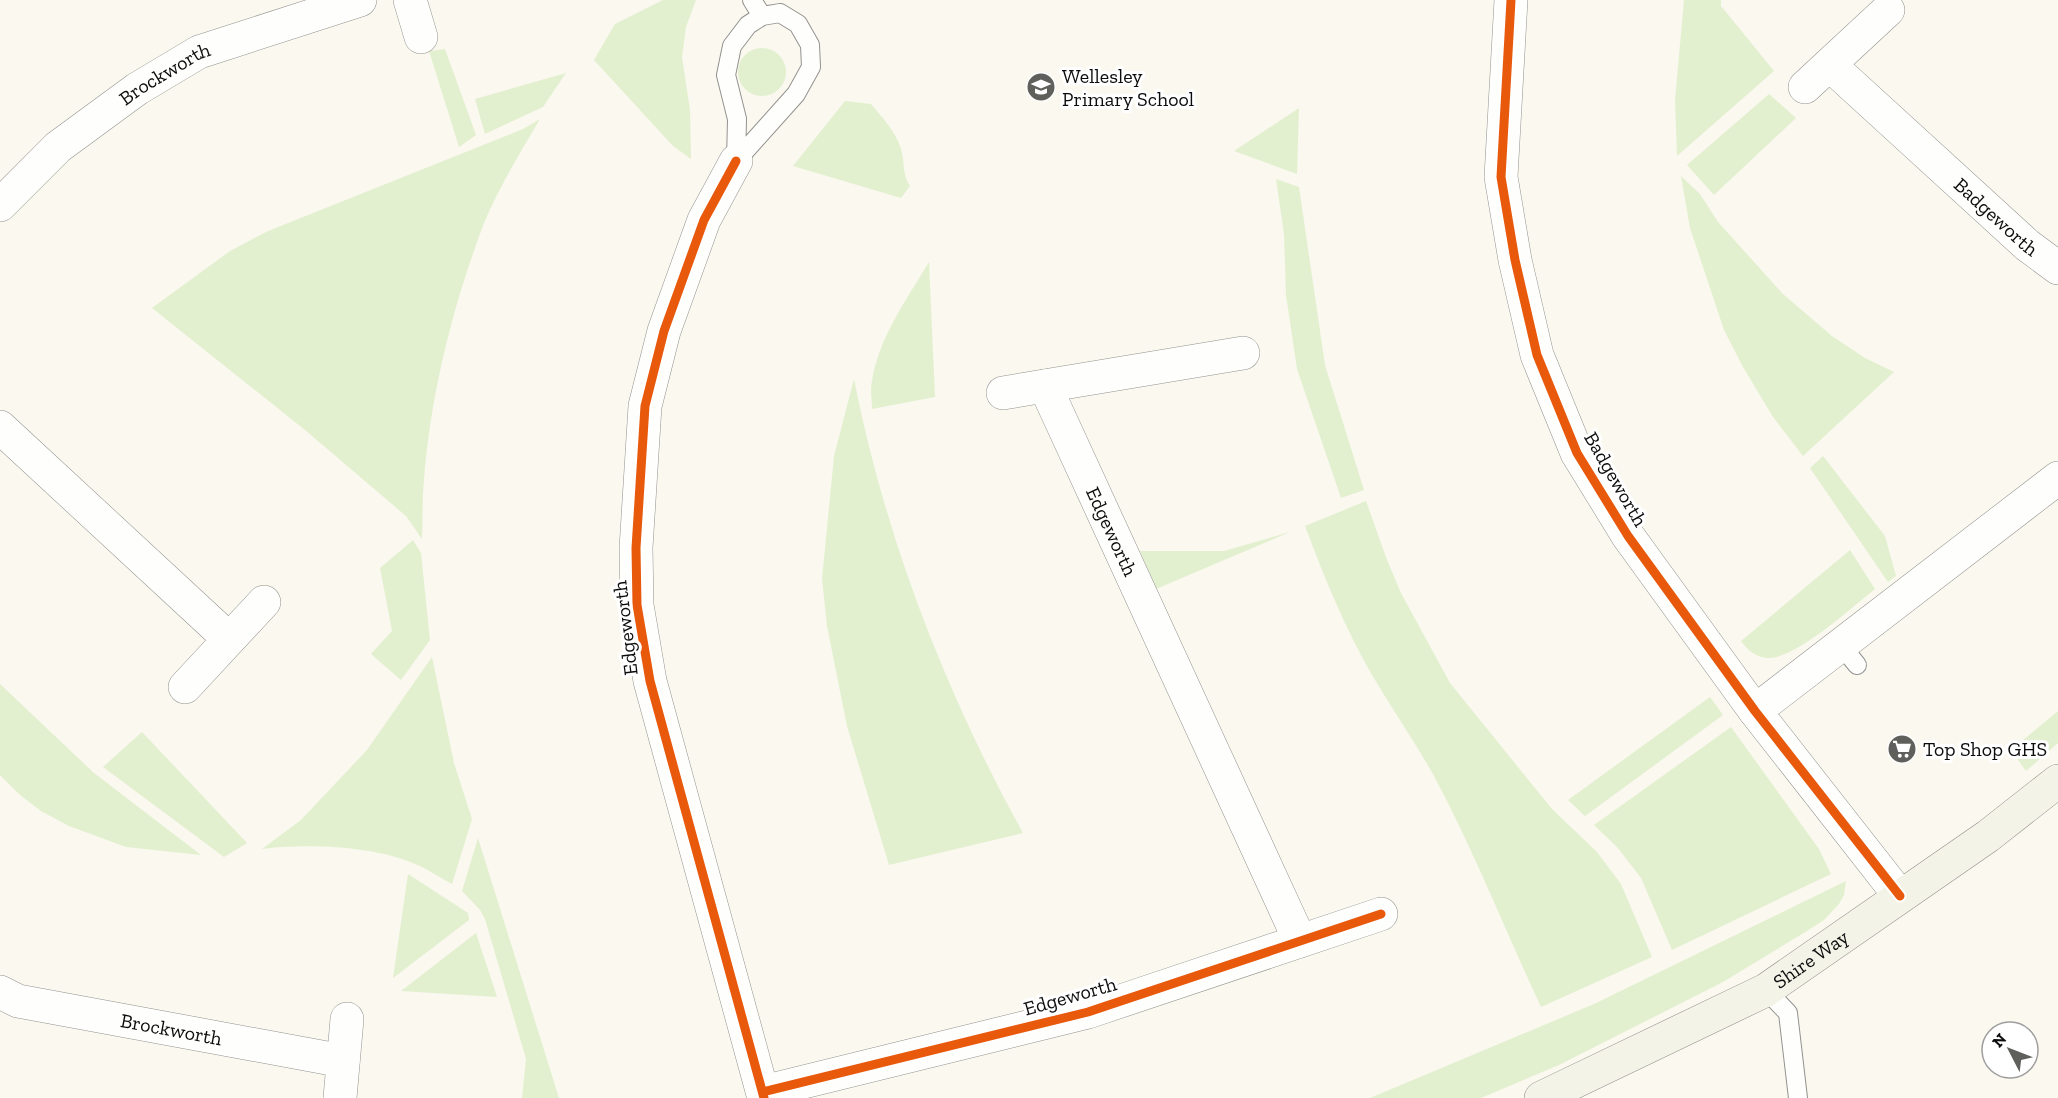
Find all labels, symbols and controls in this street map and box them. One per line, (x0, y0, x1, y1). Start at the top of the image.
street label: Brockworth (114, 37, 214, 110)
place label: Wellesley Primary School (1062, 64, 1194, 111)
school or university icon: Wellesley Primary School (1025, 71, 1057, 103)
street label: Badgeworth (1949, 172, 2043, 262)
street label: Badgeworth (1579, 427, 1653, 531)
street label: Edgeworth (1081, 483, 1143, 580)
street label: Edgeworth (607, 578, 643, 677)
supermarket icon: Top Shop GHS (1886, 733, 1918, 765)
place label: Top Shop GHS (1923, 737, 2047, 761)
street label: Shire Way (1768, 924, 1854, 993)
street label: Edgeworth (1021, 971, 1120, 1021)
street label: Brockworth (119, 1008, 225, 1051)
north arrow (1980, 1020, 2040, 1080)
text: N (1988, 1029, 2010, 1051)

